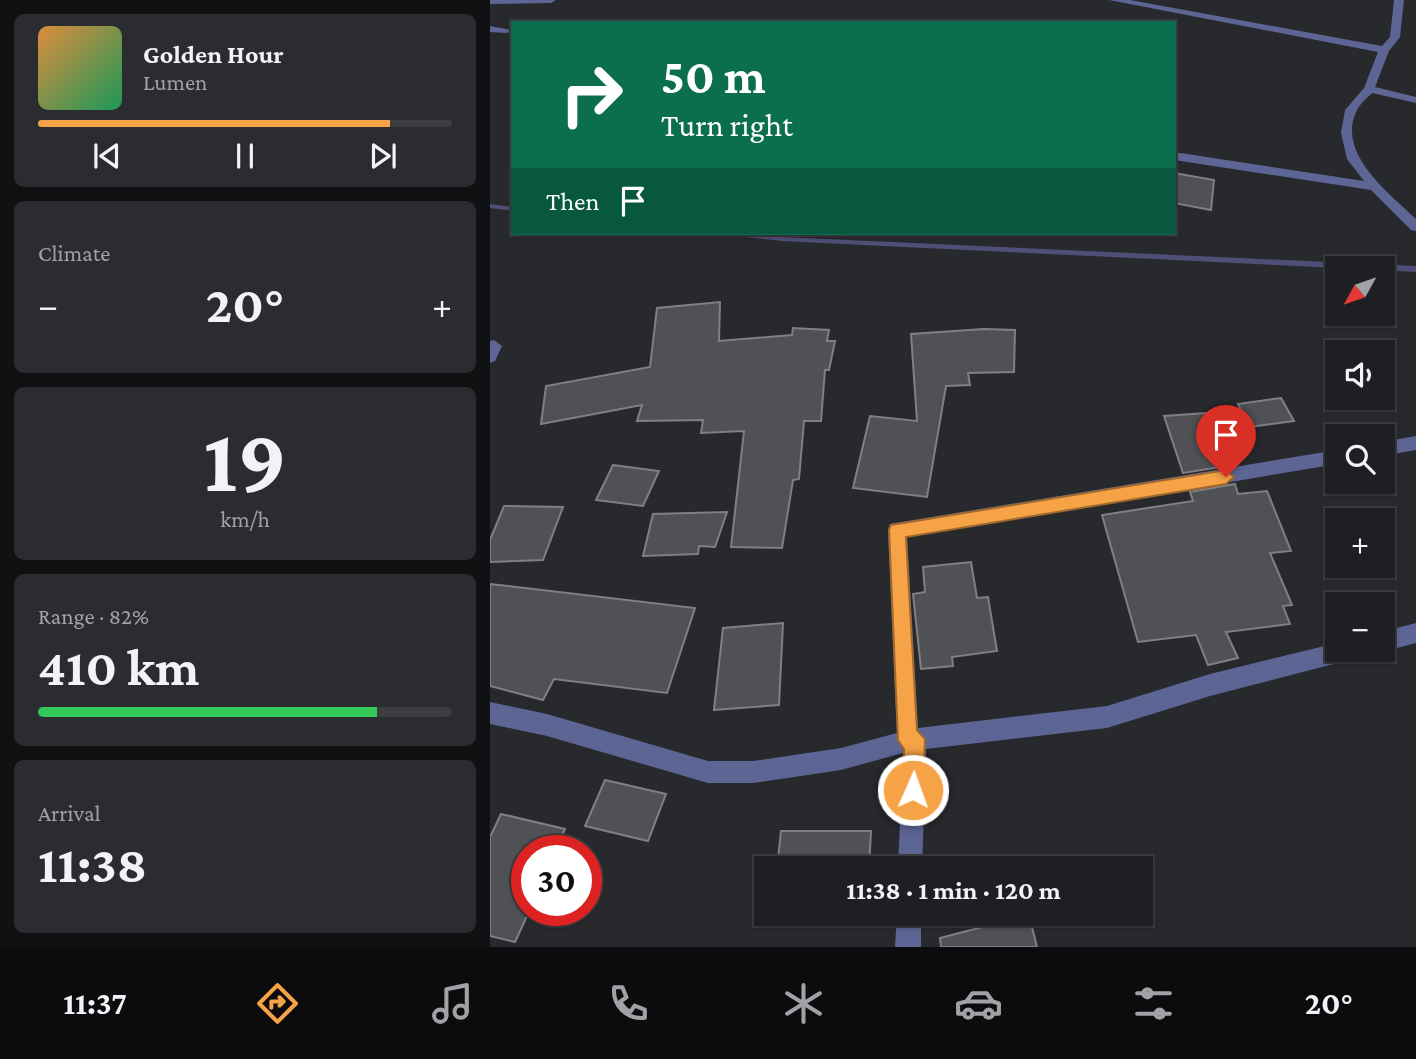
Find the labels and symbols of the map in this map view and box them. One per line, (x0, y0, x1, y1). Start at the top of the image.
north arrow (1325, 256, 1395, 326)
pin (1196, 405, 1256, 477)
position arrow (876, 753, 950, 827)
speed limit sign: 30 (511, 835, 602, 926)

